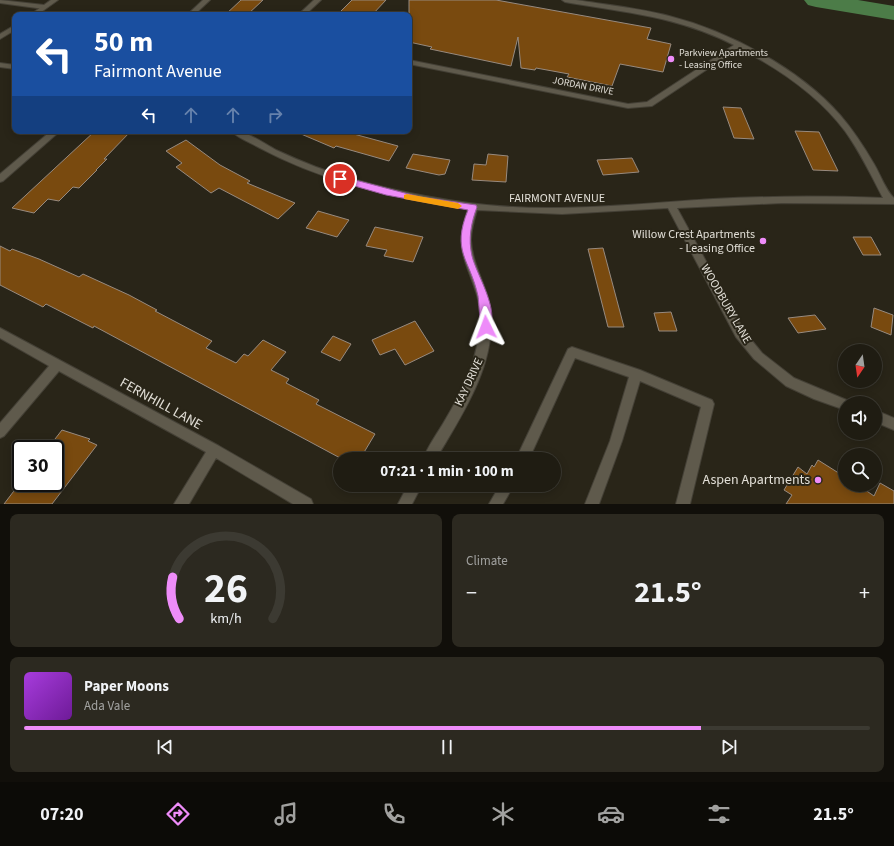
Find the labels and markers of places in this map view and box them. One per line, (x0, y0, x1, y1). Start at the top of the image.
place label: Parkview Apartments - Leasing Office (679, 46, 768, 72)
marker: Parkview Apartments - Leasing Office (666, 54, 676, 64)
pin (323, 162, 357, 196)
place label: Willow Crest Apartments - Leasing Office (632, 226, 755, 257)
marker: Willow Crest Apartments - Leasing Office (758, 236, 768, 246)
place label: Aspen Apartments (703, 470, 810, 490)
marker: Aspen Apartments (813, 475, 823, 485)

